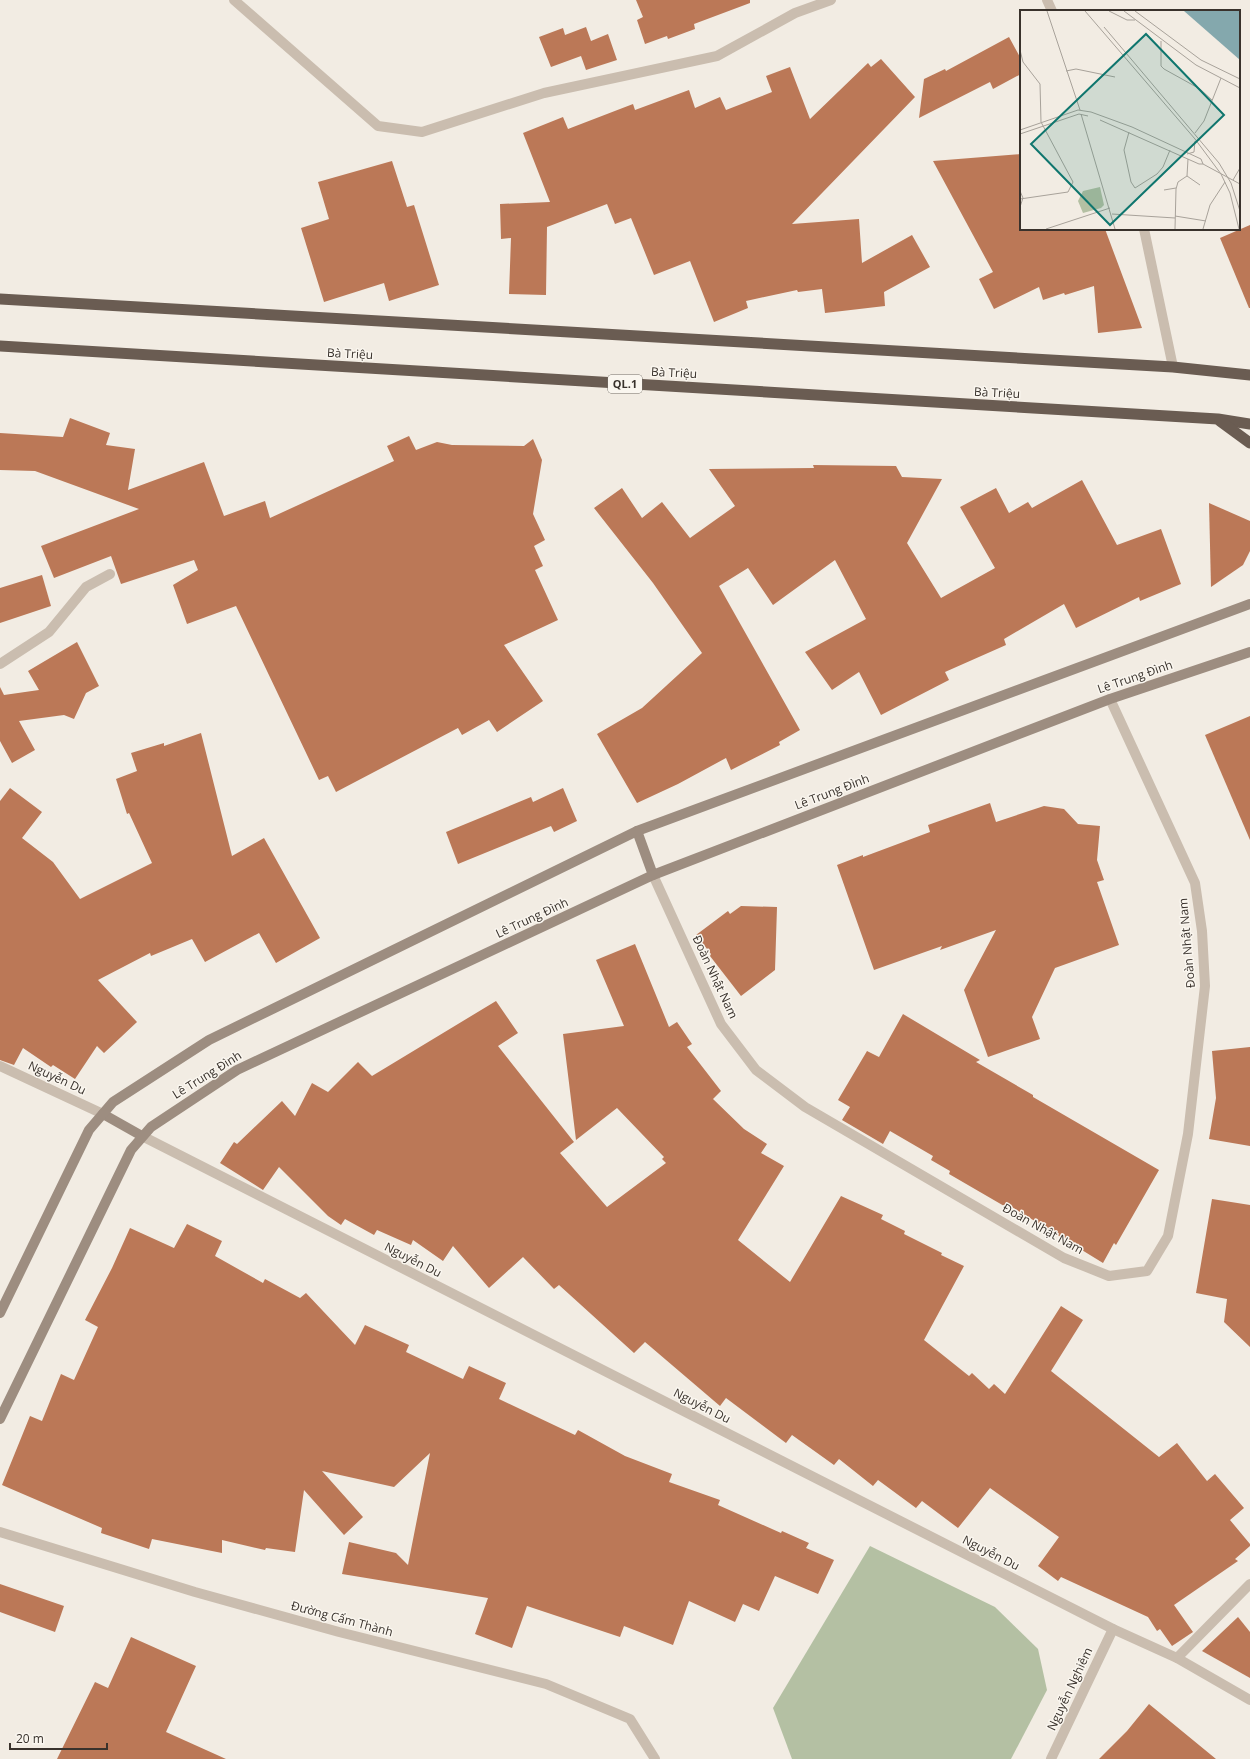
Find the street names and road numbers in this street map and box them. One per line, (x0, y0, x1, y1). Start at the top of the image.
street label: Bà Triệu (327, 344, 374, 363)
street label: Bà Triệu (651, 363, 698, 382)
road number: QL.1 (608, 375, 642, 393)
street label: Bà Triệu (974, 383, 1021, 402)
street label: Lê Trung Đình (1095, 656, 1175, 697)
street label: Lê Trung Đình (792, 770, 871, 814)
street label: Lê Trung Đình (493, 893, 571, 942)
street label: Đoàn Nhật Nam (1174, 897, 1199, 989)
street label: Đoàn Nhật Nam (689, 932, 742, 1021)
street label: Lê Trung Đình (169, 1047, 245, 1103)
street label: Nguyễn Du (25, 1057, 89, 1098)
street label: Đoàn Nhật Nam (1000, 1199, 1087, 1258)
street label: Nguyễn Du (382, 1238, 445, 1281)
street label: Nguyễn Du (671, 1384, 734, 1427)
street label: Nguyễn Du (960, 1531, 1023, 1574)
street label: Đường Cẩm Thành (289, 1597, 395, 1640)
street label: Nguyễn Nghiêm (1043, 1644, 1096, 1733)

